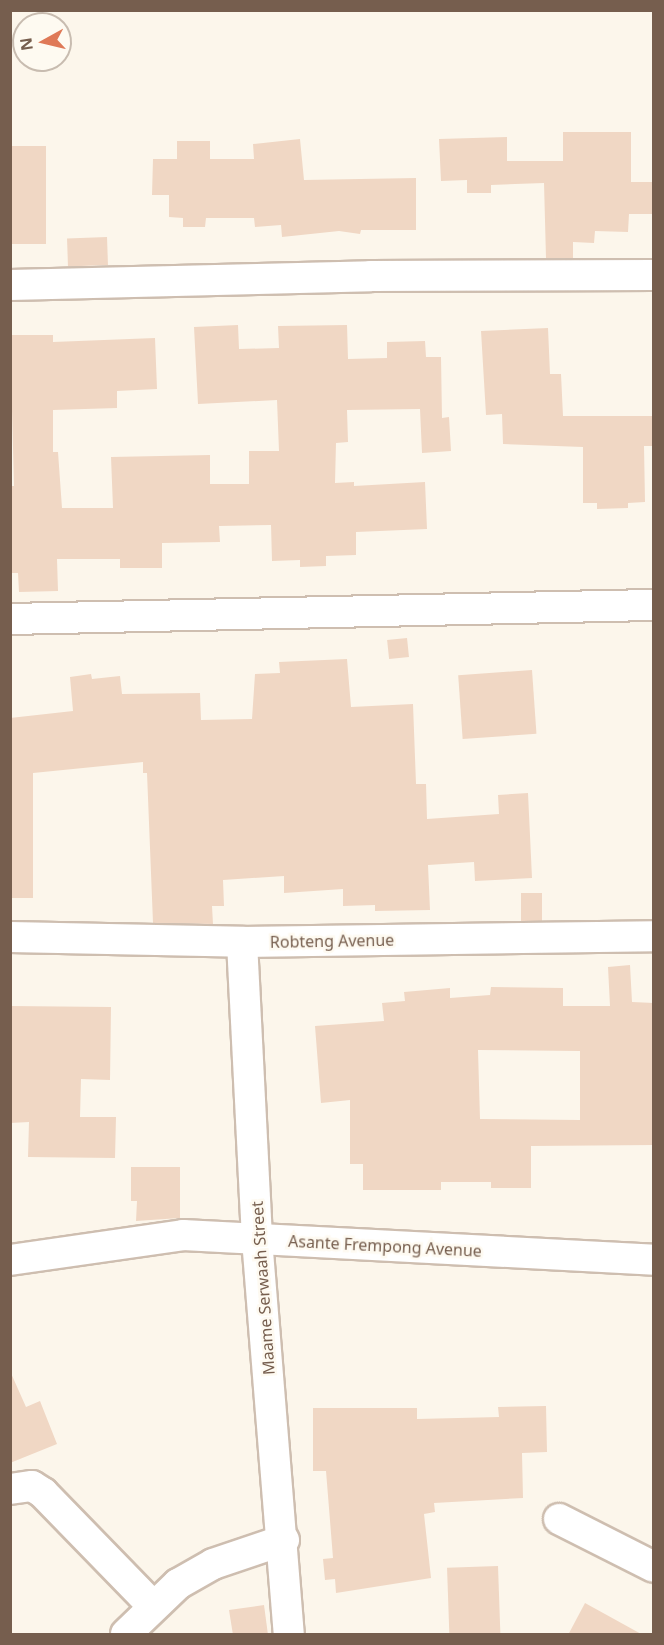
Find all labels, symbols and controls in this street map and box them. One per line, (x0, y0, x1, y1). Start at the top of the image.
north arrow (12, 12, 72, 72)
text: N (14, 36, 38, 52)
street label: Robteng Avenue (270, 930, 394, 952)
street label: Maame Serwaah Street (247, 1200, 279, 1376)
street label: Asante Frempong Avenue (288, 1231, 482, 1261)

